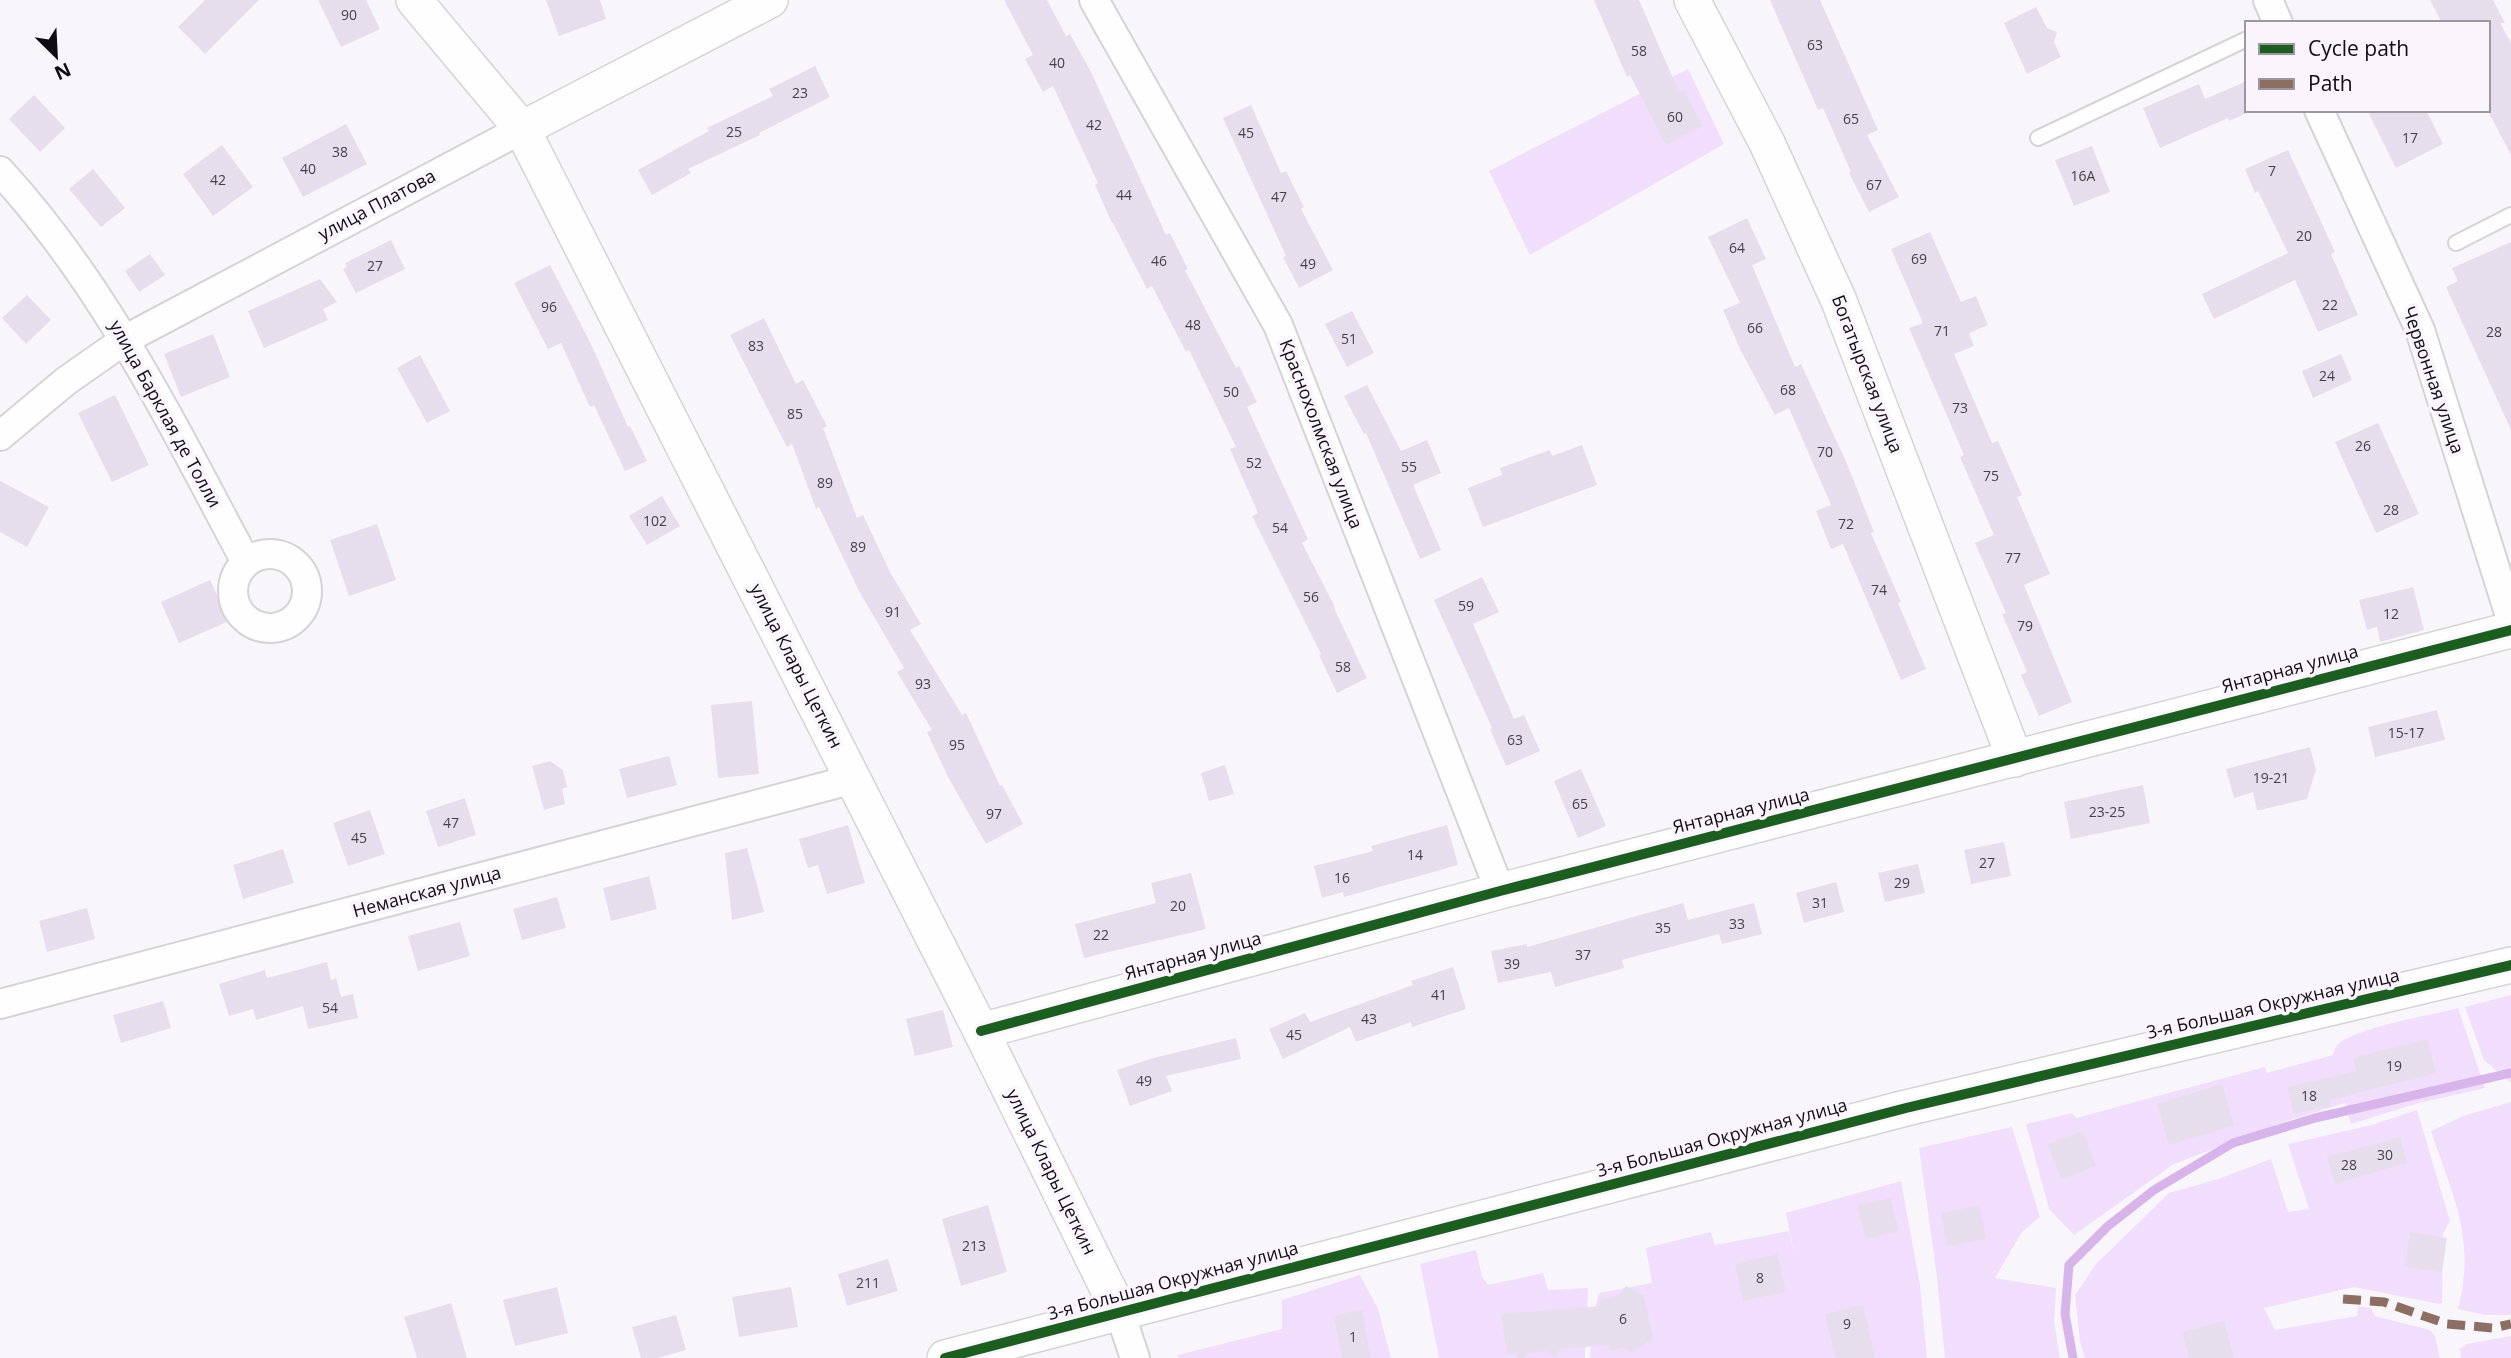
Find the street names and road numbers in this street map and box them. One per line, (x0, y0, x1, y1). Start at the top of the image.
street label: улица Платова (314, 163, 439, 245)
street label: Богатырская улица (1827, 291, 1909, 456)
street label: Червонная улица (2397, 303, 2470, 456)
street label: улица Барклая де Толли (104, 315, 227, 512)
street label: Краснохолмская улица (1275, 335, 1369, 532)
street label: улица Клары Цеткин (745, 579, 849, 752)
street label: Янтарная улица (2219, 638, 2361, 698)
street label: Янтарная улица (1670, 781, 1812, 839)
street label: Неманская улица (350, 860, 504, 922)
street label: Янтарная улица (1122, 925, 1264, 985)
street label: 3-я Большая Окружная улица (2144, 962, 2402, 1044)
street label: улица Клары Цеткин (1001, 1085, 1102, 1258)
street label: 3-я Большая Окружная улица (1594, 1092, 1850, 1182)
street label: 3-я Большая Окружная улица (1045, 1235, 1301, 1325)

